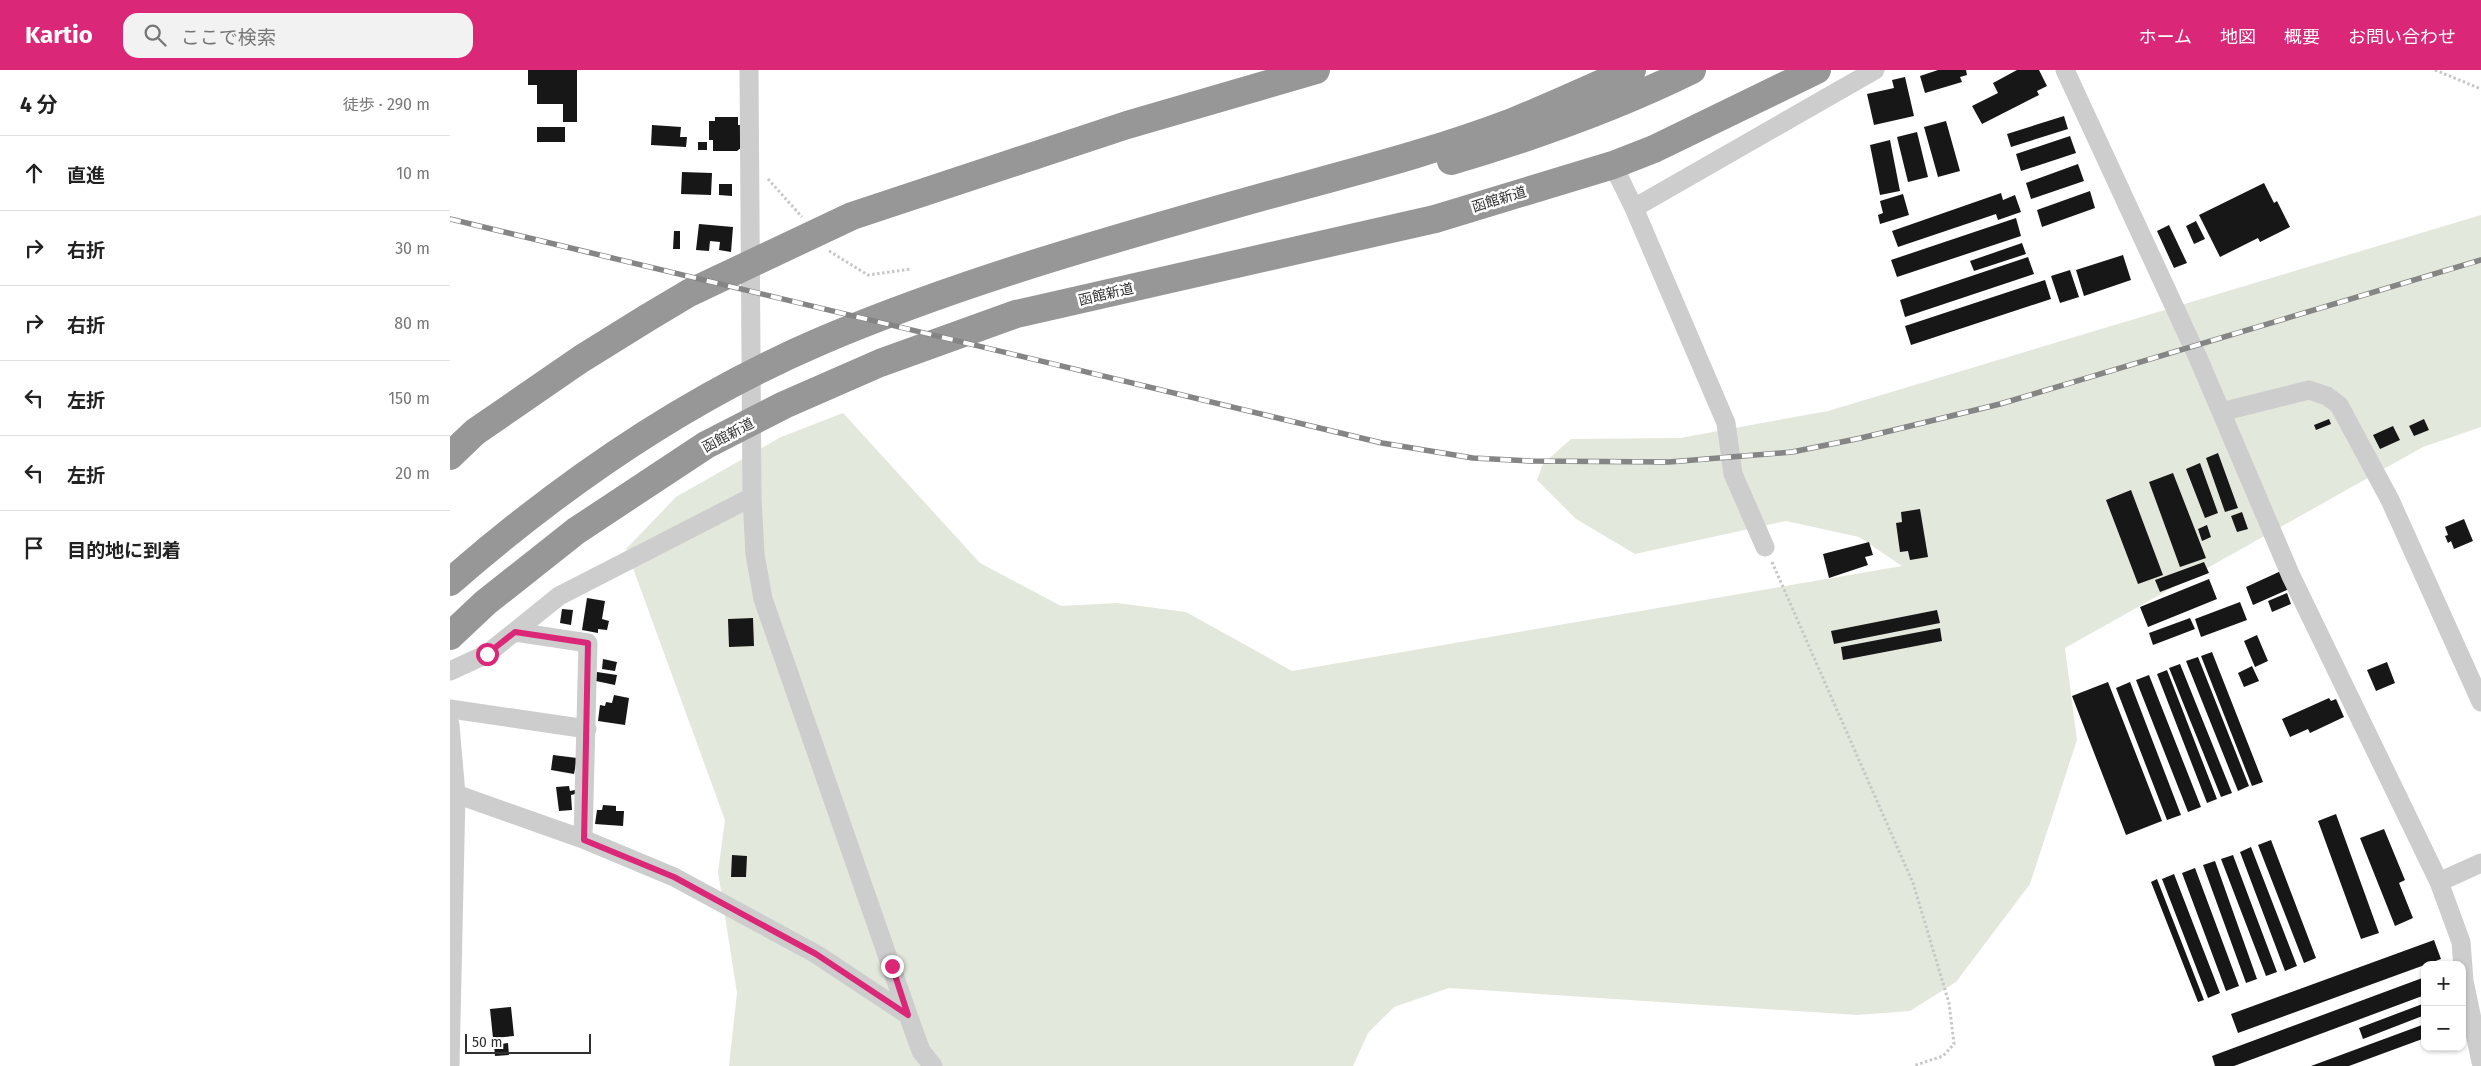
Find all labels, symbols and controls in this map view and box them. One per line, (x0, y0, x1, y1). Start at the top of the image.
search box (123, 13, 473, 58)
text: Kartio (25, 21, 93, 49)
icon: search (141, 21, 169, 49)
text: ここで検索 (181, 26, 276, 49)
text: ホーム (2139, 26, 2192, 48)
text: 地図 (2220, 26, 2256, 48)
text: 概要 (2284, 26, 2320, 48)
text: お問い合わせ (2348, 26, 2456, 48)
text: 4 分 (20, 92, 58, 118)
text: 徒歩 · 290 m (343, 95, 430, 114)
icon: ahead (20, 159, 48, 187)
text: 直進 (67, 164, 105, 187)
text: 10 m (396, 164, 430, 183)
street label: 函館新道 (1470, 183, 1528, 216)
icon: right (20, 234, 48, 262)
text: 右折 (67, 239, 105, 262)
text: 30 m (395, 239, 430, 258)
street label: 函館新道 (1077, 280, 1135, 309)
icon: right (20, 309, 48, 337)
text: 右折 (67, 314, 105, 337)
text: 80 m (394, 314, 430, 333)
icon: left (20, 384, 48, 412)
text: 左折 (67, 389, 105, 412)
text: 150 m (388, 389, 430, 408)
street label: 函館新道 (700, 415, 757, 456)
icon: left (20, 459, 48, 487)
text: 左折 (67, 464, 105, 487)
text: 20 m (395, 464, 430, 483)
icon: arrive (20, 534, 48, 562)
text: 目的地に到着 (67, 539, 181, 562)
route start (476, 643, 499, 666)
route end (881, 955, 904, 978)
map controls (2421, 961, 2466, 1051)
button: + (2421, 961, 2466, 1006)
button: − (2421, 1006, 2466, 1051)
scale bar (465, 1031, 591, 1054)
text: 50 m (472, 1034, 503, 1051)

